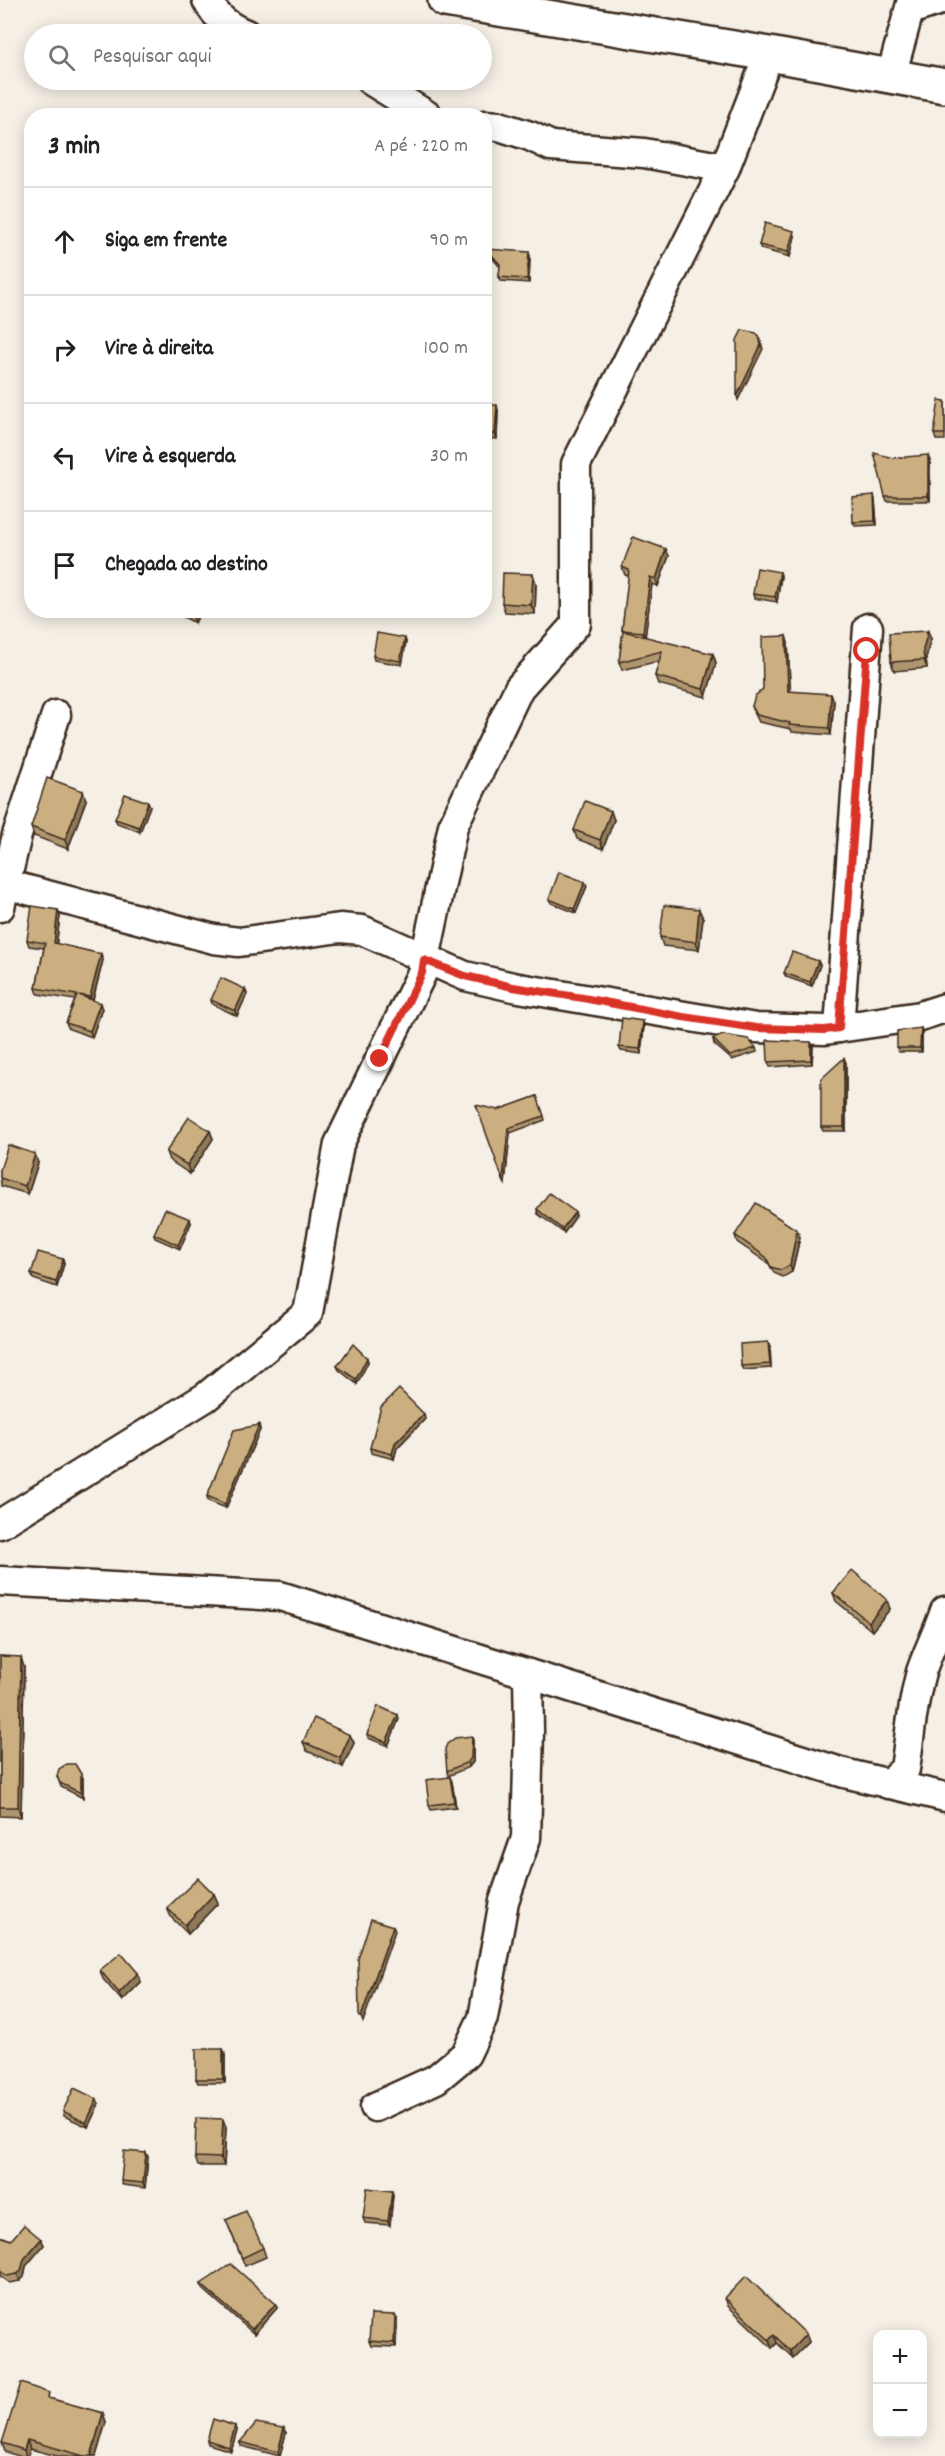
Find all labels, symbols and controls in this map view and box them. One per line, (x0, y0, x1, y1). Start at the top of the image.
search box (24, 24, 492, 90)
icon: search (45, 41, 78, 74)
text: Pesquisar aqui (93, 42, 212, 73)
text: 3 min (48, 129, 100, 166)
text: A pé · 220 m (374, 133, 468, 161)
icon: ahead (48, 225, 81, 258)
text: Siga em frente (105, 226, 227, 257)
text: 90 m (430, 227, 468, 255)
icon: right (48, 333, 81, 366)
text: Vire à direita (105, 334, 213, 365)
text: 100 m (424, 335, 468, 363)
icon: left (48, 441, 81, 474)
text: Vire à esquerda (105, 442, 235, 473)
text: 30 m (430, 443, 468, 471)
icon: arrive (48, 549, 81, 582)
text: Chegada ao destino (105, 550, 268, 581)
route start (853, 637, 879, 663)
route end (366, 1045, 392, 1071)
map controls (873, 2330, 927, 2438)
button: + (873, 2330, 927, 2384)
button: − (873, 2384, 927, 2438)

